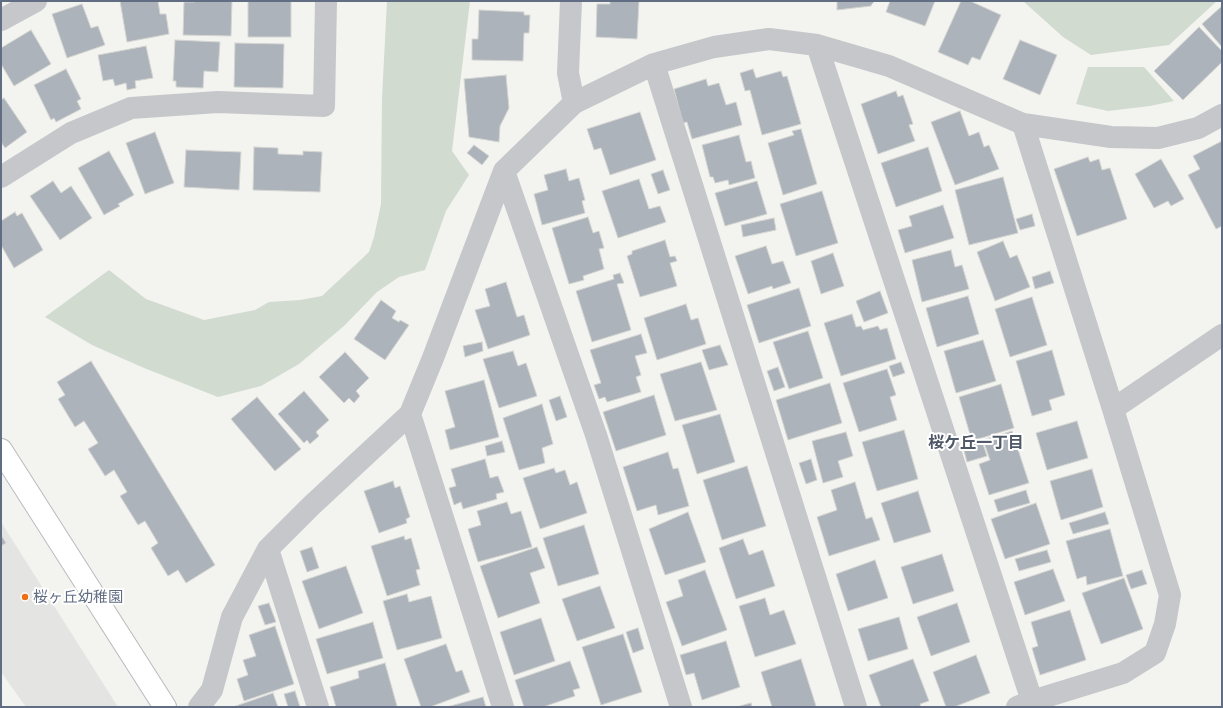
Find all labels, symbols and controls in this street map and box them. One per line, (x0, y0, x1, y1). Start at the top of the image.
district label: 桜ケ丘一丁目 (928, 433, 1024, 453)
place label: 桜ヶ丘幼稚園 (33, 588, 123, 606)
marker: 桜ヶ丘幼稚園 (20, 592, 30, 602)

